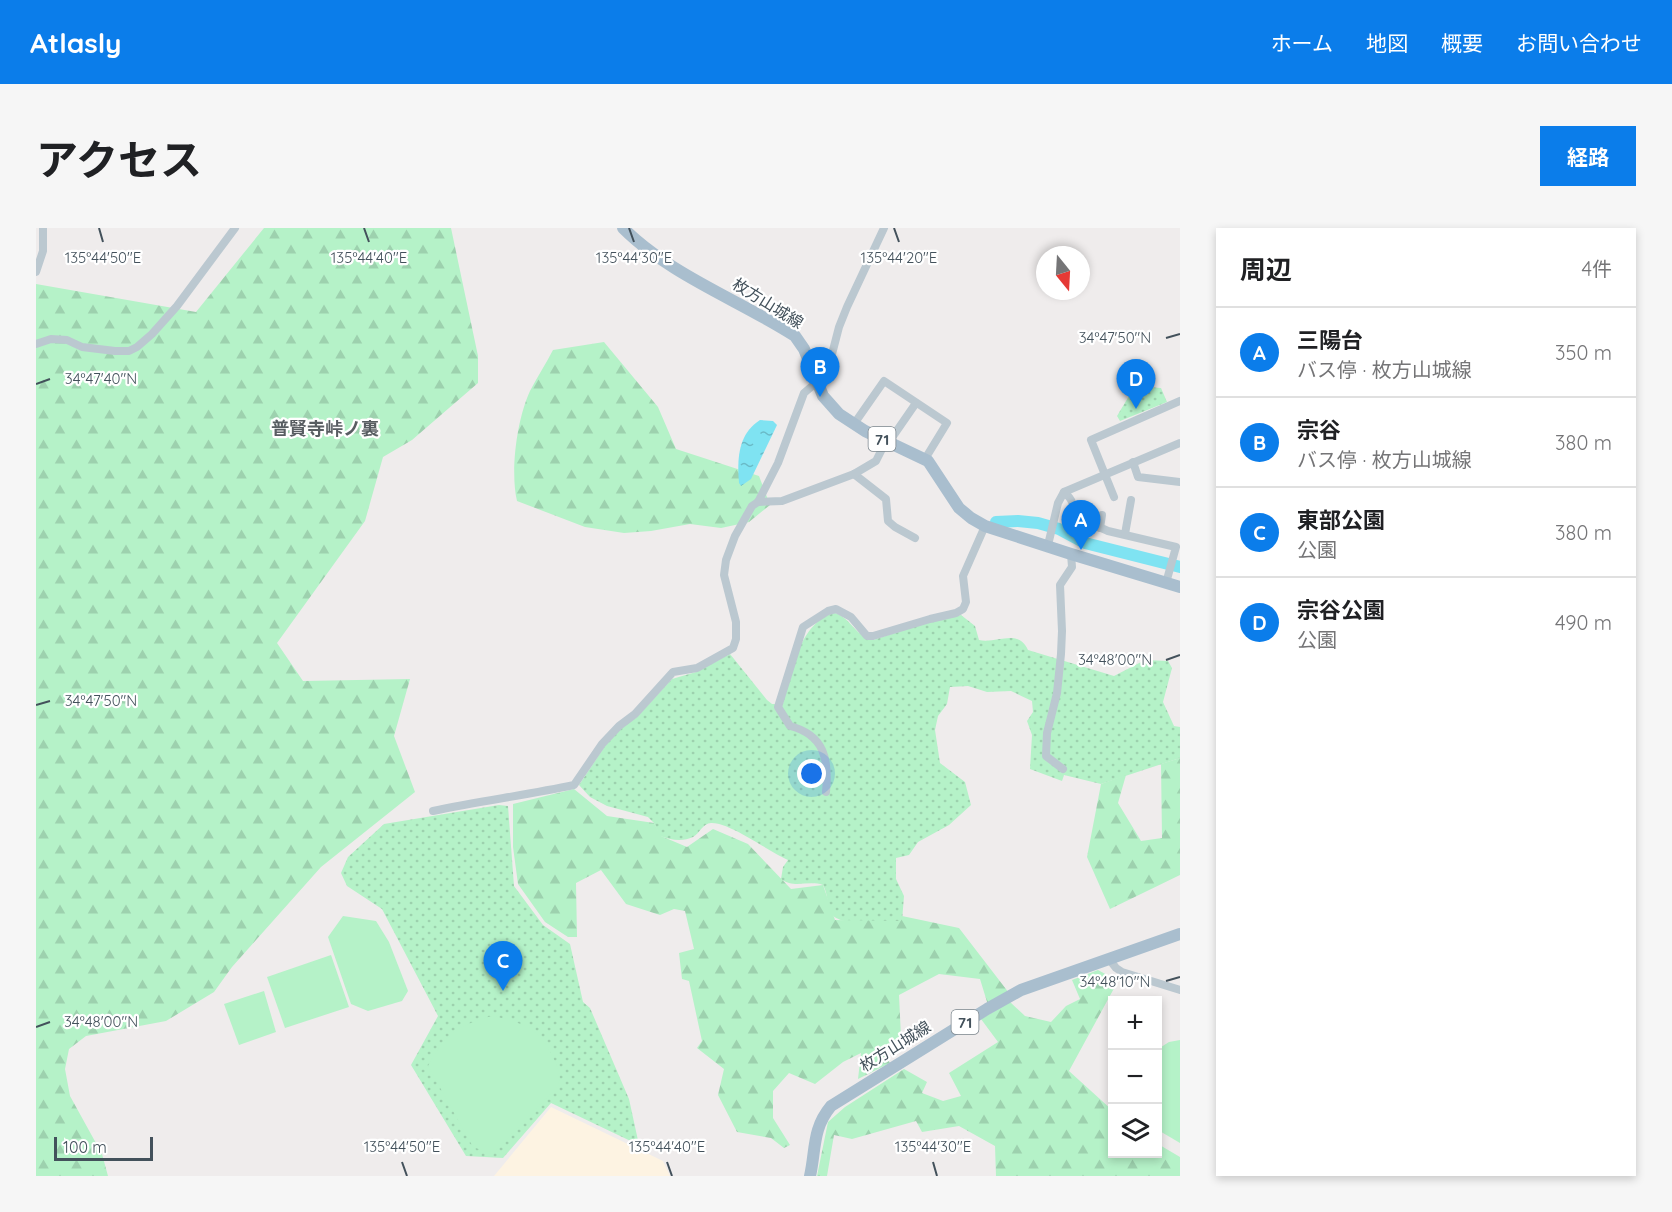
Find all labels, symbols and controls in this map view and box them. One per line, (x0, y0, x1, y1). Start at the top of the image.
text: Atlasly (30, 25, 121, 60)
text: ホーム (1271, 30, 1333, 56)
text: 地図 (1366, 30, 1408, 56)
text: 概要 (1441, 30, 1483, 56)
text: お問い合わせ (1516, 30, 1642, 56)
button: 経路 (1540, 126, 1636, 186)
text: アクセス (36, 133, 202, 186)
north arrow (1036, 246, 1090, 300)
text: 135°44'50"E (65, 248, 141, 267)
text: 135°44'40"E (331, 248, 407, 267)
text: 135°44'30"E (596, 248, 672, 267)
text: 135°44'20"E (861, 248, 937, 267)
text: 周辺 (1240, 253, 1292, 286)
text: 4件 (1581, 256, 1612, 281)
street label: 枚方山城線 (729, 273, 807, 333)
text: 三陽台 (1297, 326, 1363, 354)
text: 34°47'50"N (1079, 328, 1151, 347)
text: A (1253, 340, 1266, 365)
text: 350 m (1555, 340, 1612, 365)
pin: B (800, 348, 840, 397)
text: バス停 · 枚方山城線 (1297, 357, 1472, 382)
pin: D (1116, 360, 1156, 409)
text: 34°47'40"N (65, 369, 137, 388)
text: 宗谷 (1297, 416, 1341, 444)
district label: 普賢寺峠ノ裏 (271, 417, 379, 440)
road number: 71 (868, 427, 896, 451)
text: B (1253, 430, 1266, 455)
text: 380 m (1555, 430, 1612, 455)
text: バス停 · 枚方山城線 (1297, 447, 1472, 472)
pin: A (1062, 500, 1100, 550)
text: 東部公園 (1297, 506, 1385, 534)
text: C (1253, 520, 1266, 545)
text: 380 m (1555, 520, 1612, 545)
text: 公園 (1297, 537, 1337, 562)
text: 宗谷公園 (1297, 596, 1385, 624)
text: D (1252, 610, 1267, 635)
text: 490 m (1555, 610, 1612, 635)
text: 公園 (1297, 627, 1337, 652)
text: 34°48'00"N (1078, 650, 1152, 669)
text: 34°47'50"N (65, 691, 137, 710)
your location (797, 759, 826, 788)
pin: C (484, 942, 522, 991)
text: 34°48'10"N (1080, 972, 1150, 991)
map controls (1108, 996, 1162, 1158)
button: + (1108, 996, 1162, 1050)
road number: 71 (952, 1010, 978, 1034)
text: 34°48'00"N (64, 1012, 138, 1031)
street label: 枚方山城線 (856, 1016, 934, 1076)
button: − (1108, 1050, 1162, 1104)
button: layers (1108, 1104, 1162, 1158)
scale bar (54, 1134, 153, 1162)
text: 100 m (63, 1137, 107, 1157)
text: 135°44'50"E (364, 1137, 440, 1156)
text: 135°44'40"E (629, 1137, 705, 1156)
text: 135°44'30"E (895, 1137, 971, 1156)

